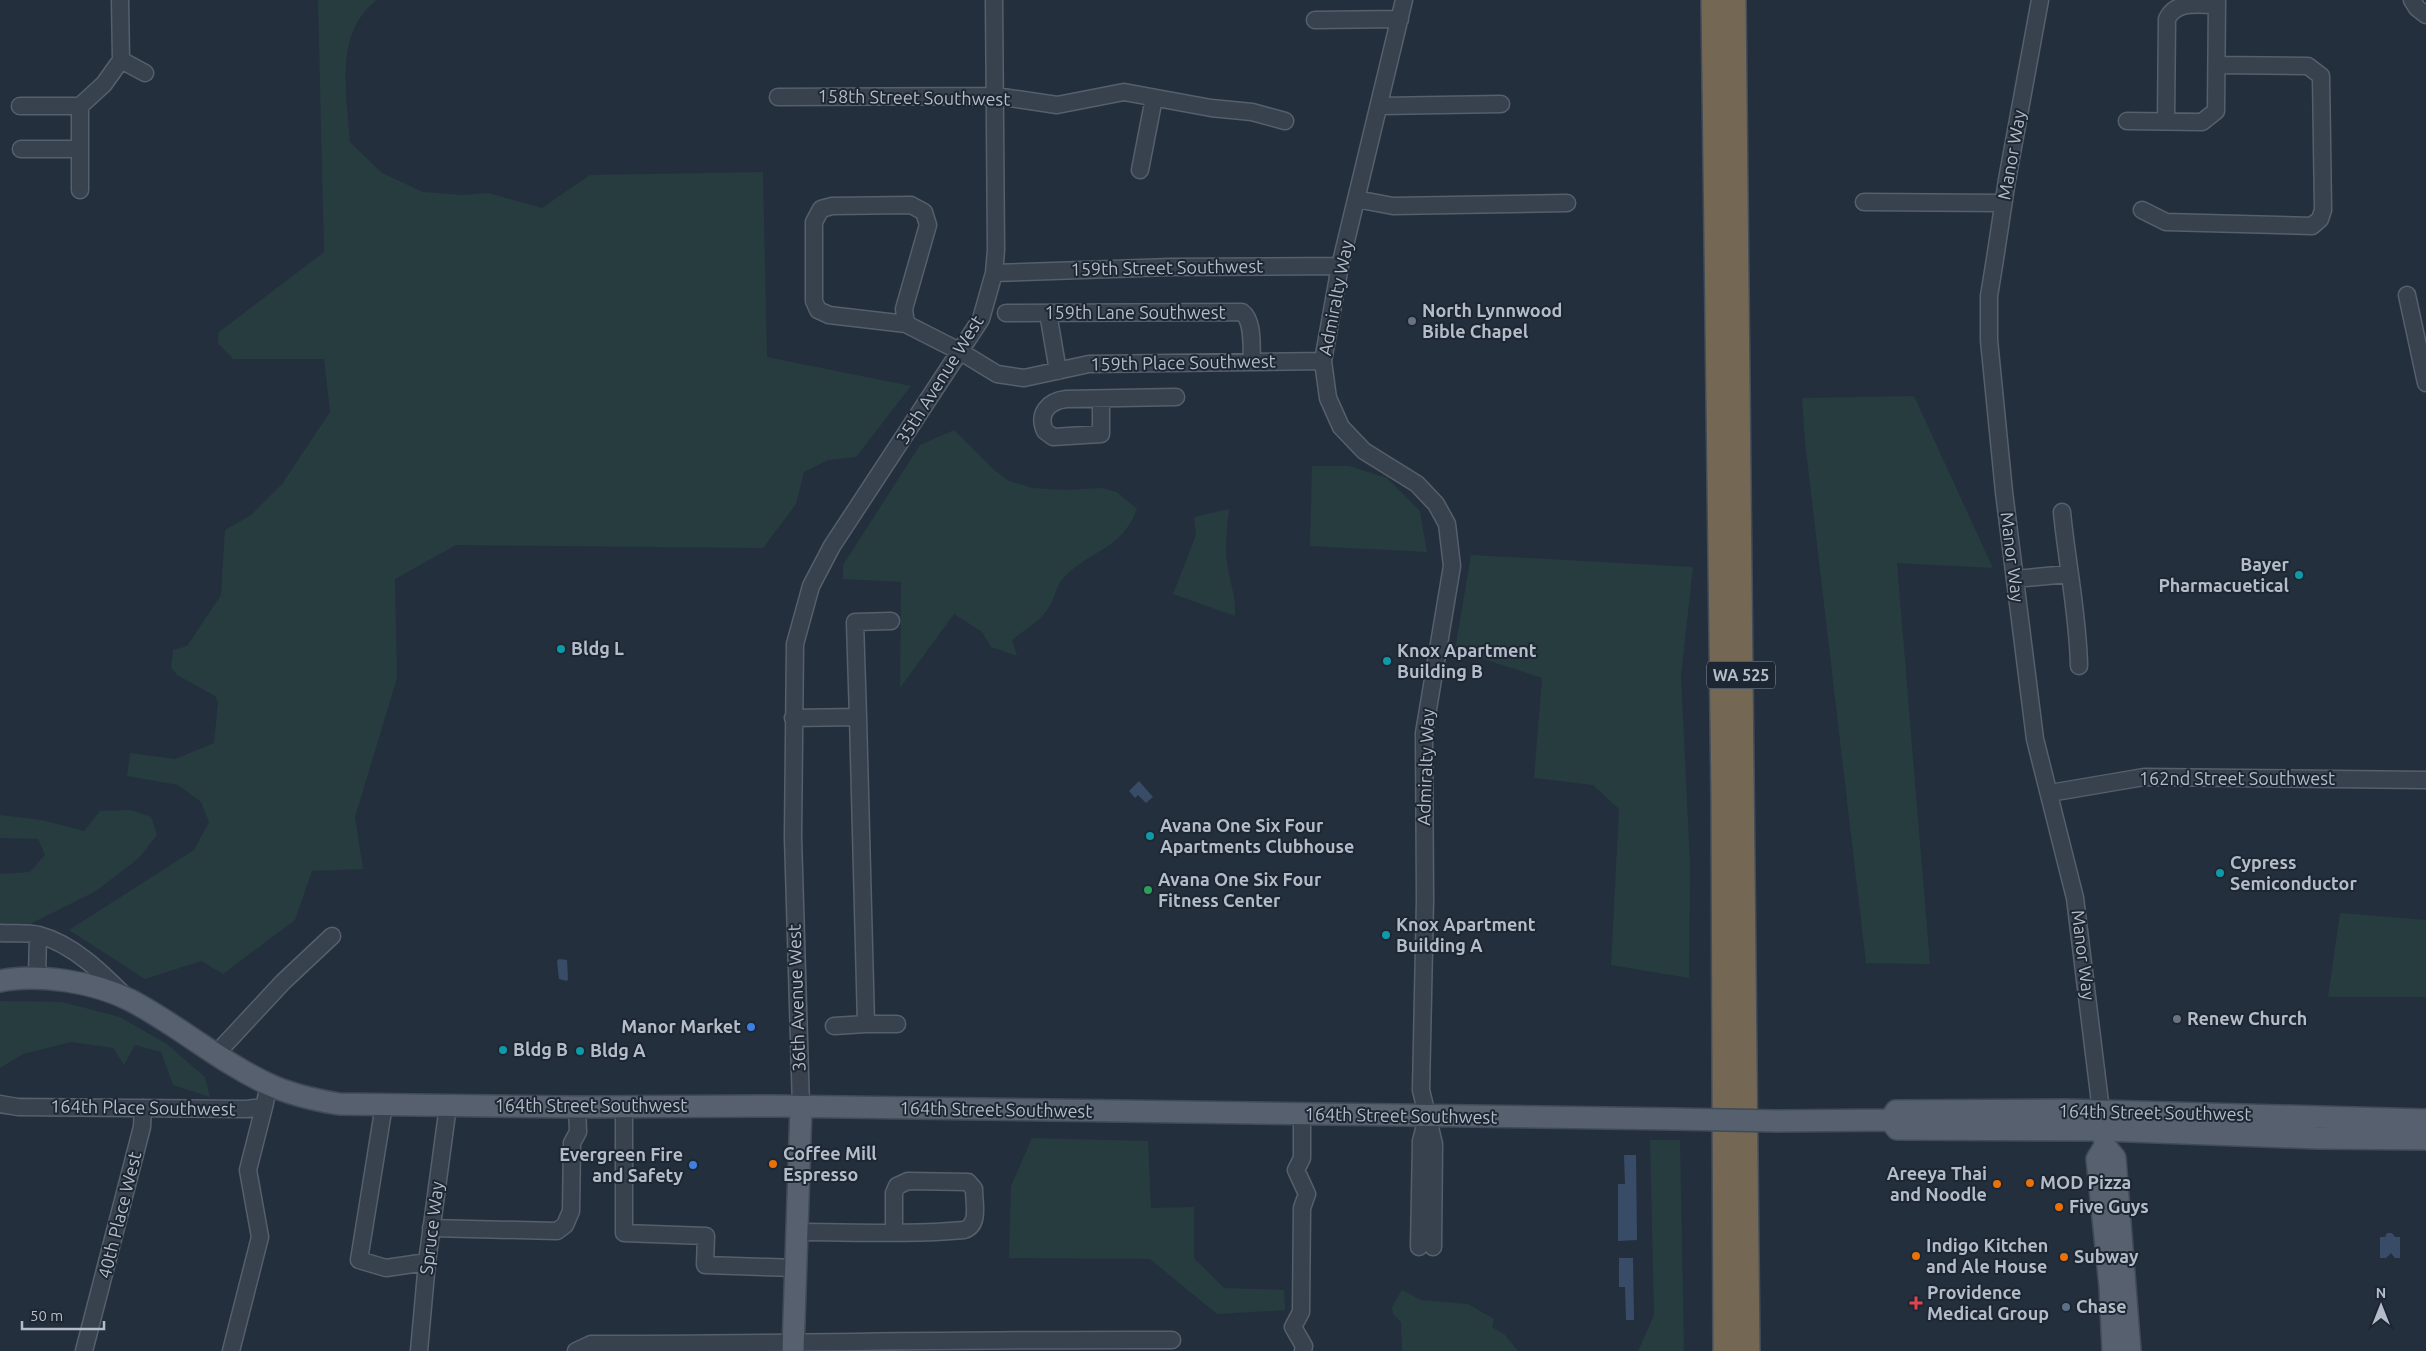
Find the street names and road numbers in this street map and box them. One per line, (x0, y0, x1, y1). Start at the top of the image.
street label: 158th Street Southwest (818, 85, 1011, 109)
street label: Manor Way (1993, 108, 2029, 201)
street label: Admiralty Way (1314, 238, 1356, 357)
street label: 159th Street Southwest (1070, 255, 1263, 279)
street label: 159th Lane Southwest (1044, 302, 1226, 322)
street label: 35th Avenue West (892, 312, 987, 447)
street label: 159th Place Southwest (1090, 350, 1276, 374)
street label: Manor Way (1998, 511, 2028, 603)
road number: WA 525 (1707, 662, 1775, 688)
street label: Admiralty Way (1413, 708, 1437, 826)
street label: 162nd Street Southwest (2139, 768, 2335, 788)
street label: Manor Way (2069, 909, 2099, 1001)
street label: 36th Avenue West (783, 924, 809, 1072)
street label: 164th Place Southwest (50, 1095, 236, 1119)
street label: 164th Street Southwest (495, 1095, 687, 1115)
street label: 164th Street Southwest (900, 1097, 1093, 1121)
street label: 164th Street Southwest (2059, 1100, 2252, 1124)
street label: 164th Street Southwest (1305, 1103, 1498, 1127)
street label: 40th Place West (94, 1149, 144, 1280)
street label: Spruce Way (415, 1180, 447, 1276)

